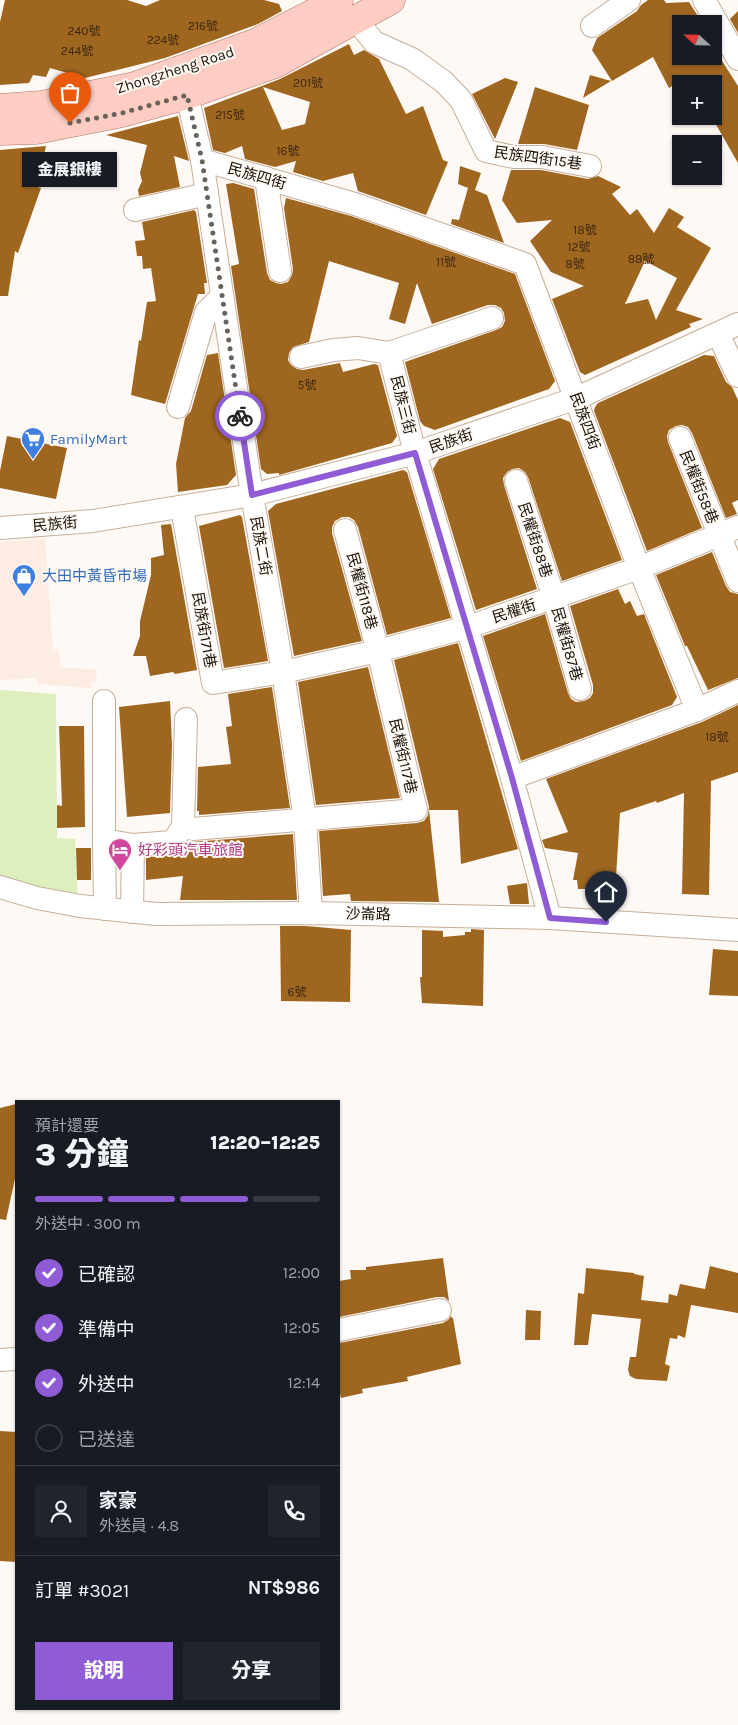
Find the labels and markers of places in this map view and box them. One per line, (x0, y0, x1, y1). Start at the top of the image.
pin (49, 72, 91, 123)
callout: 金展銀樓 (22, 153, 118, 188)
supermarket icon: FamilyMart (20, 426, 46, 460)
place label: FamilyMart (50, 430, 128, 448)
shop icon: 大田中黃昏市場 (11, 563, 37, 597)
place label: 大田中黃昏市場 (42, 567, 147, 585)
hotel icon: 好彩頭汽車旅館 (107, 837, 133, 871)
place label: 好彩頭汽車旅館 (138, 841, 243, 859)
pin (585, 871, 627, 922)

